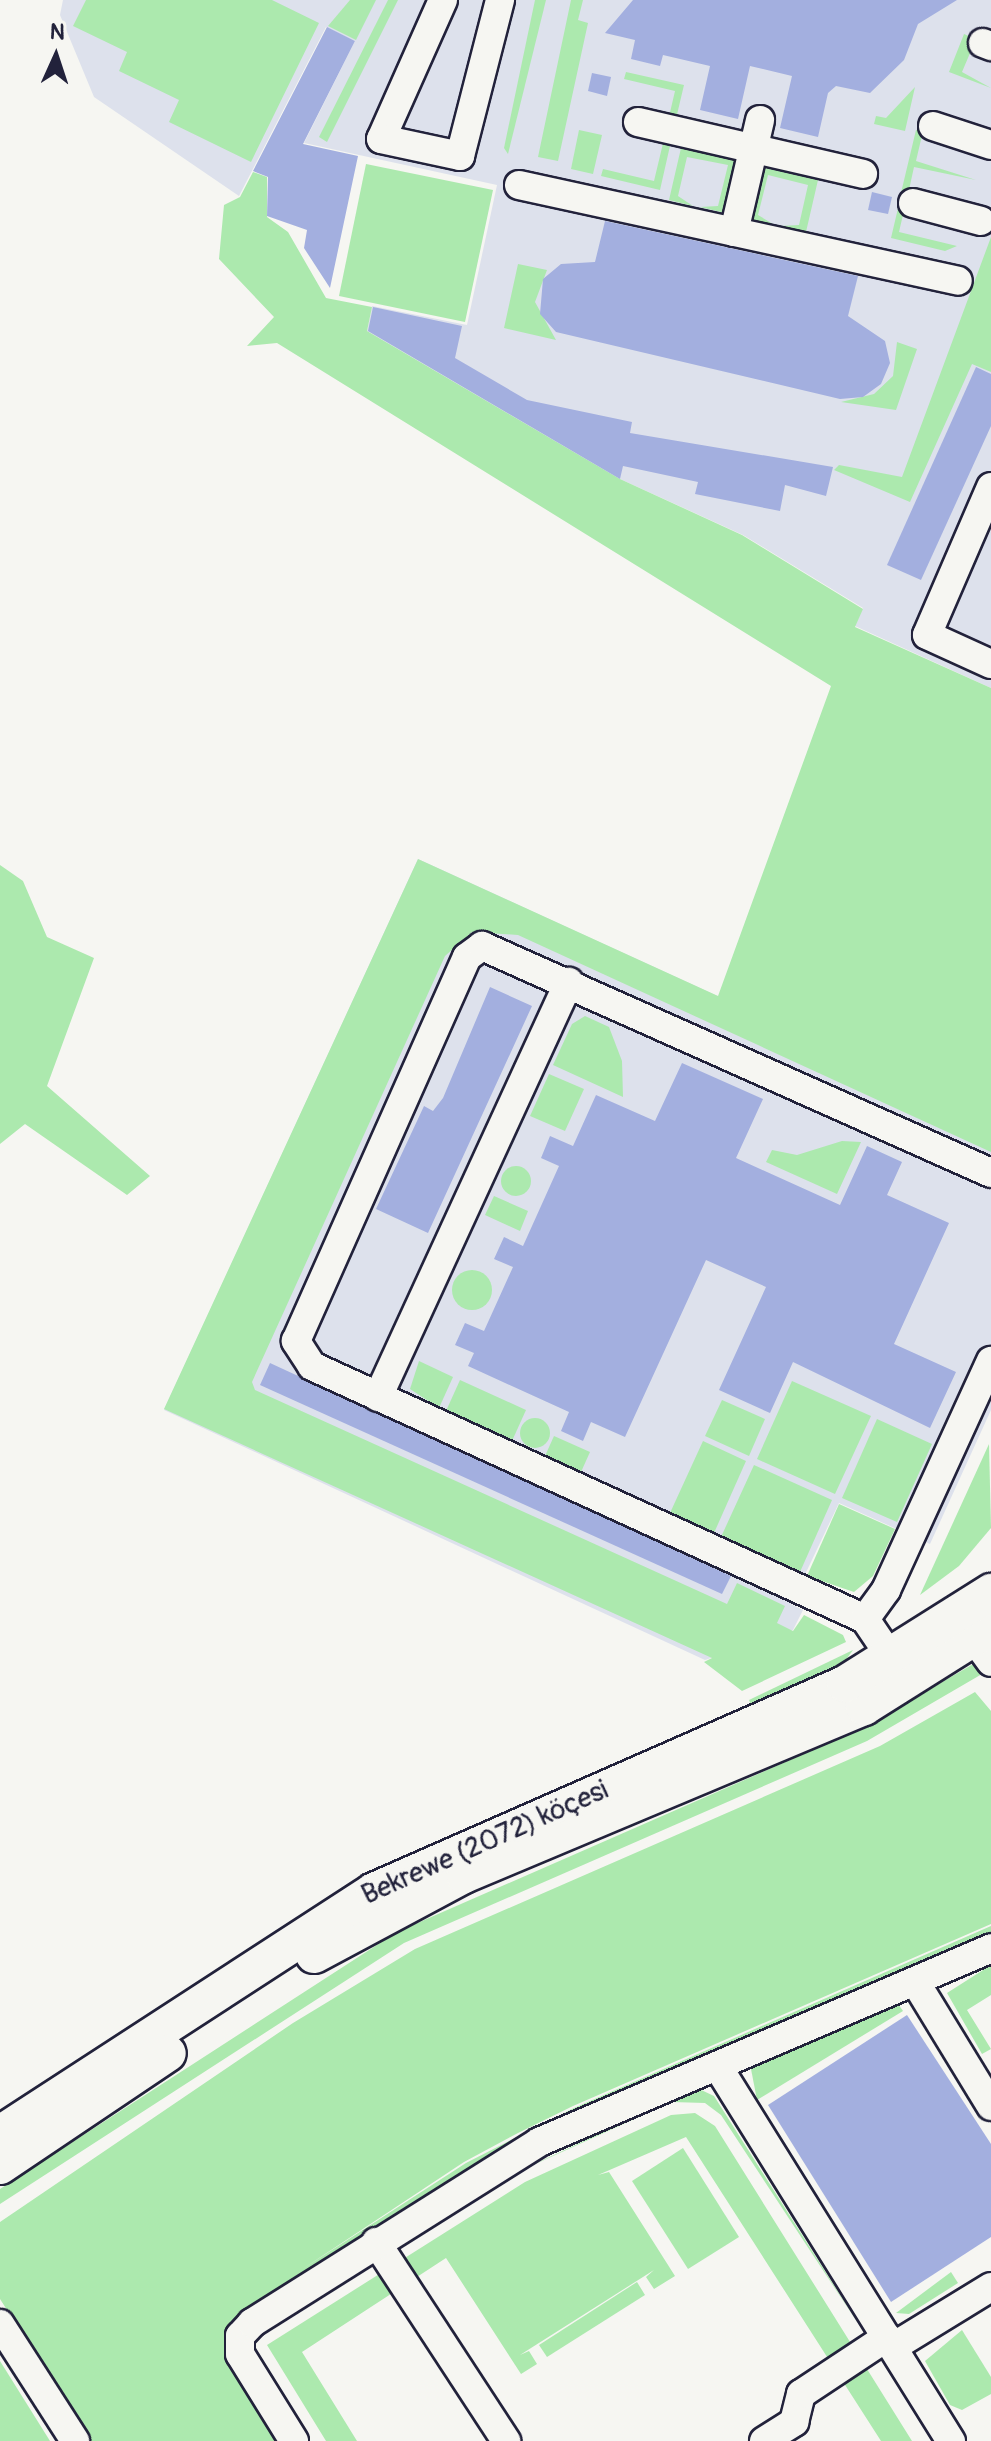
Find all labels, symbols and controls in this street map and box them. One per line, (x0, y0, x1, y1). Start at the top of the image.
north arrow (16, 16, 96, 96)
text: N (49, 18, 65, 46)
street label: Bekrewe (2072) köçesi (357, 1774, 613, 1912)

